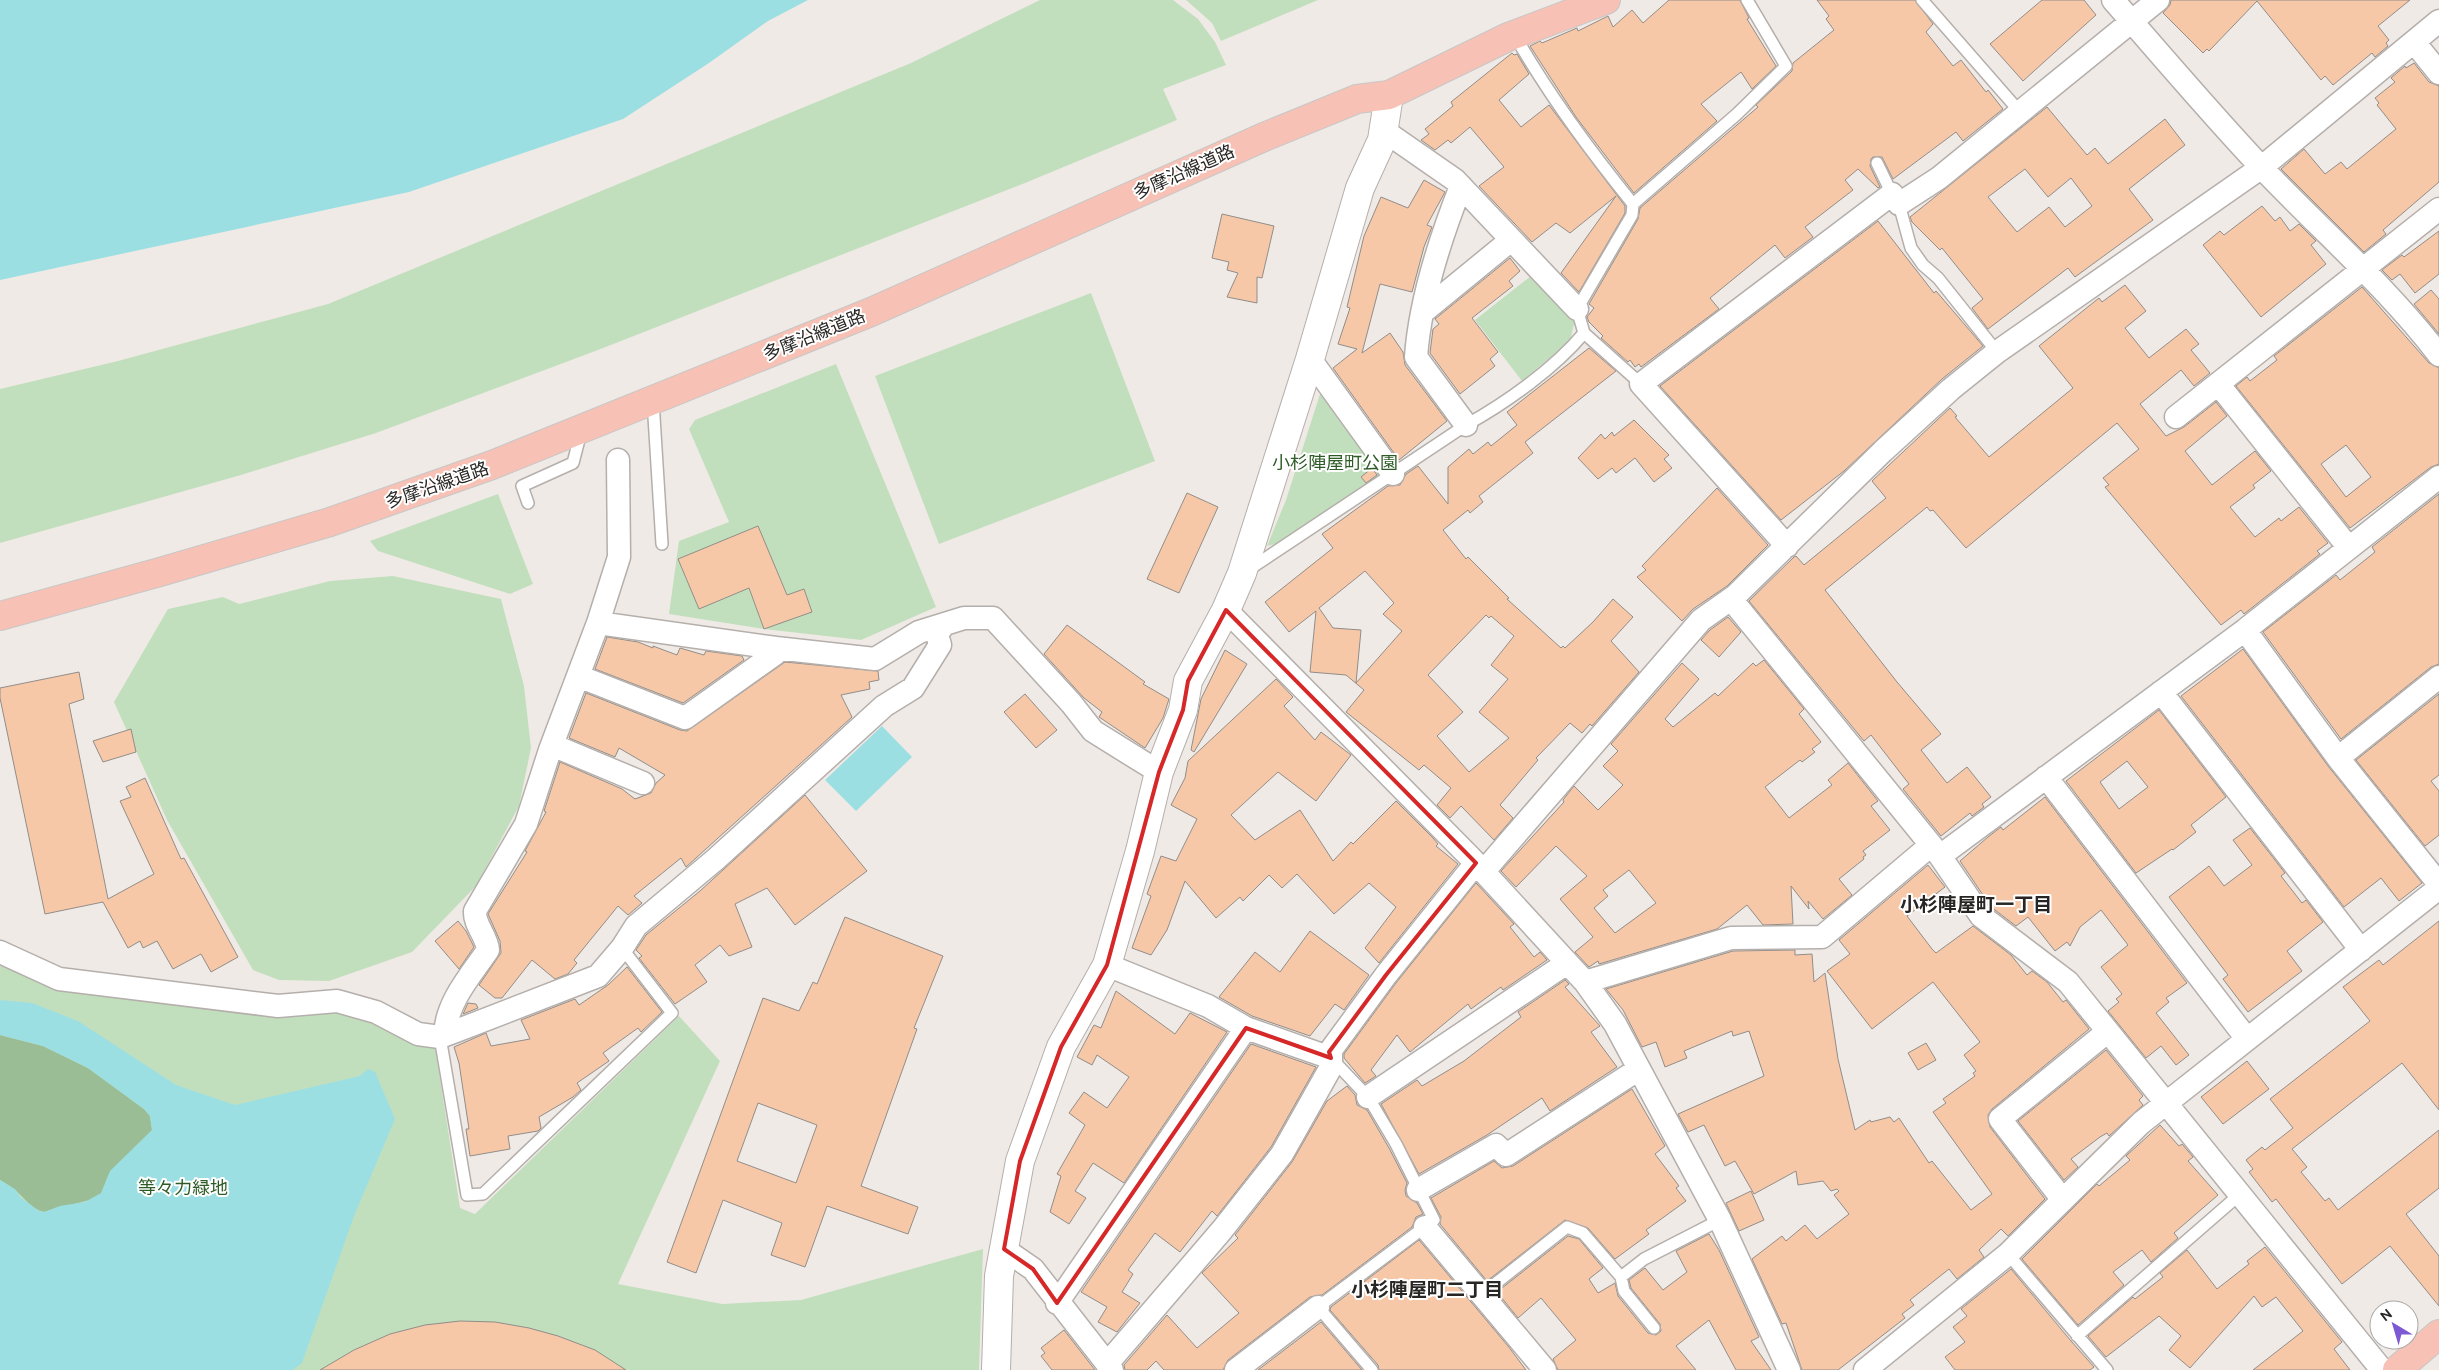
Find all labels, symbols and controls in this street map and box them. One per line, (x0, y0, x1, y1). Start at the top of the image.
street label: 多摩沿線道路 (1130, 140, 1237, 202)
street label: 多摩沿線道路 (760, 305, 867, 364)
park label: 小杉陣屋町公園 (1272, 452, 1398, 472)
street label: 多摩沿線道路 (382, 457, 491, 511)
district label: 小杉陣屋町一丁目 (1900, 893, 2052, 915)
park label: 等々力緑地 (138, 1177, 228, 1197)
district label: 小杉陣屋町二丁目 (1351, 1278, 1503, 1300)
north arrow (2369, 1300, 2419, 1350)
text: N (2377, 1305, 2395, 1324)

